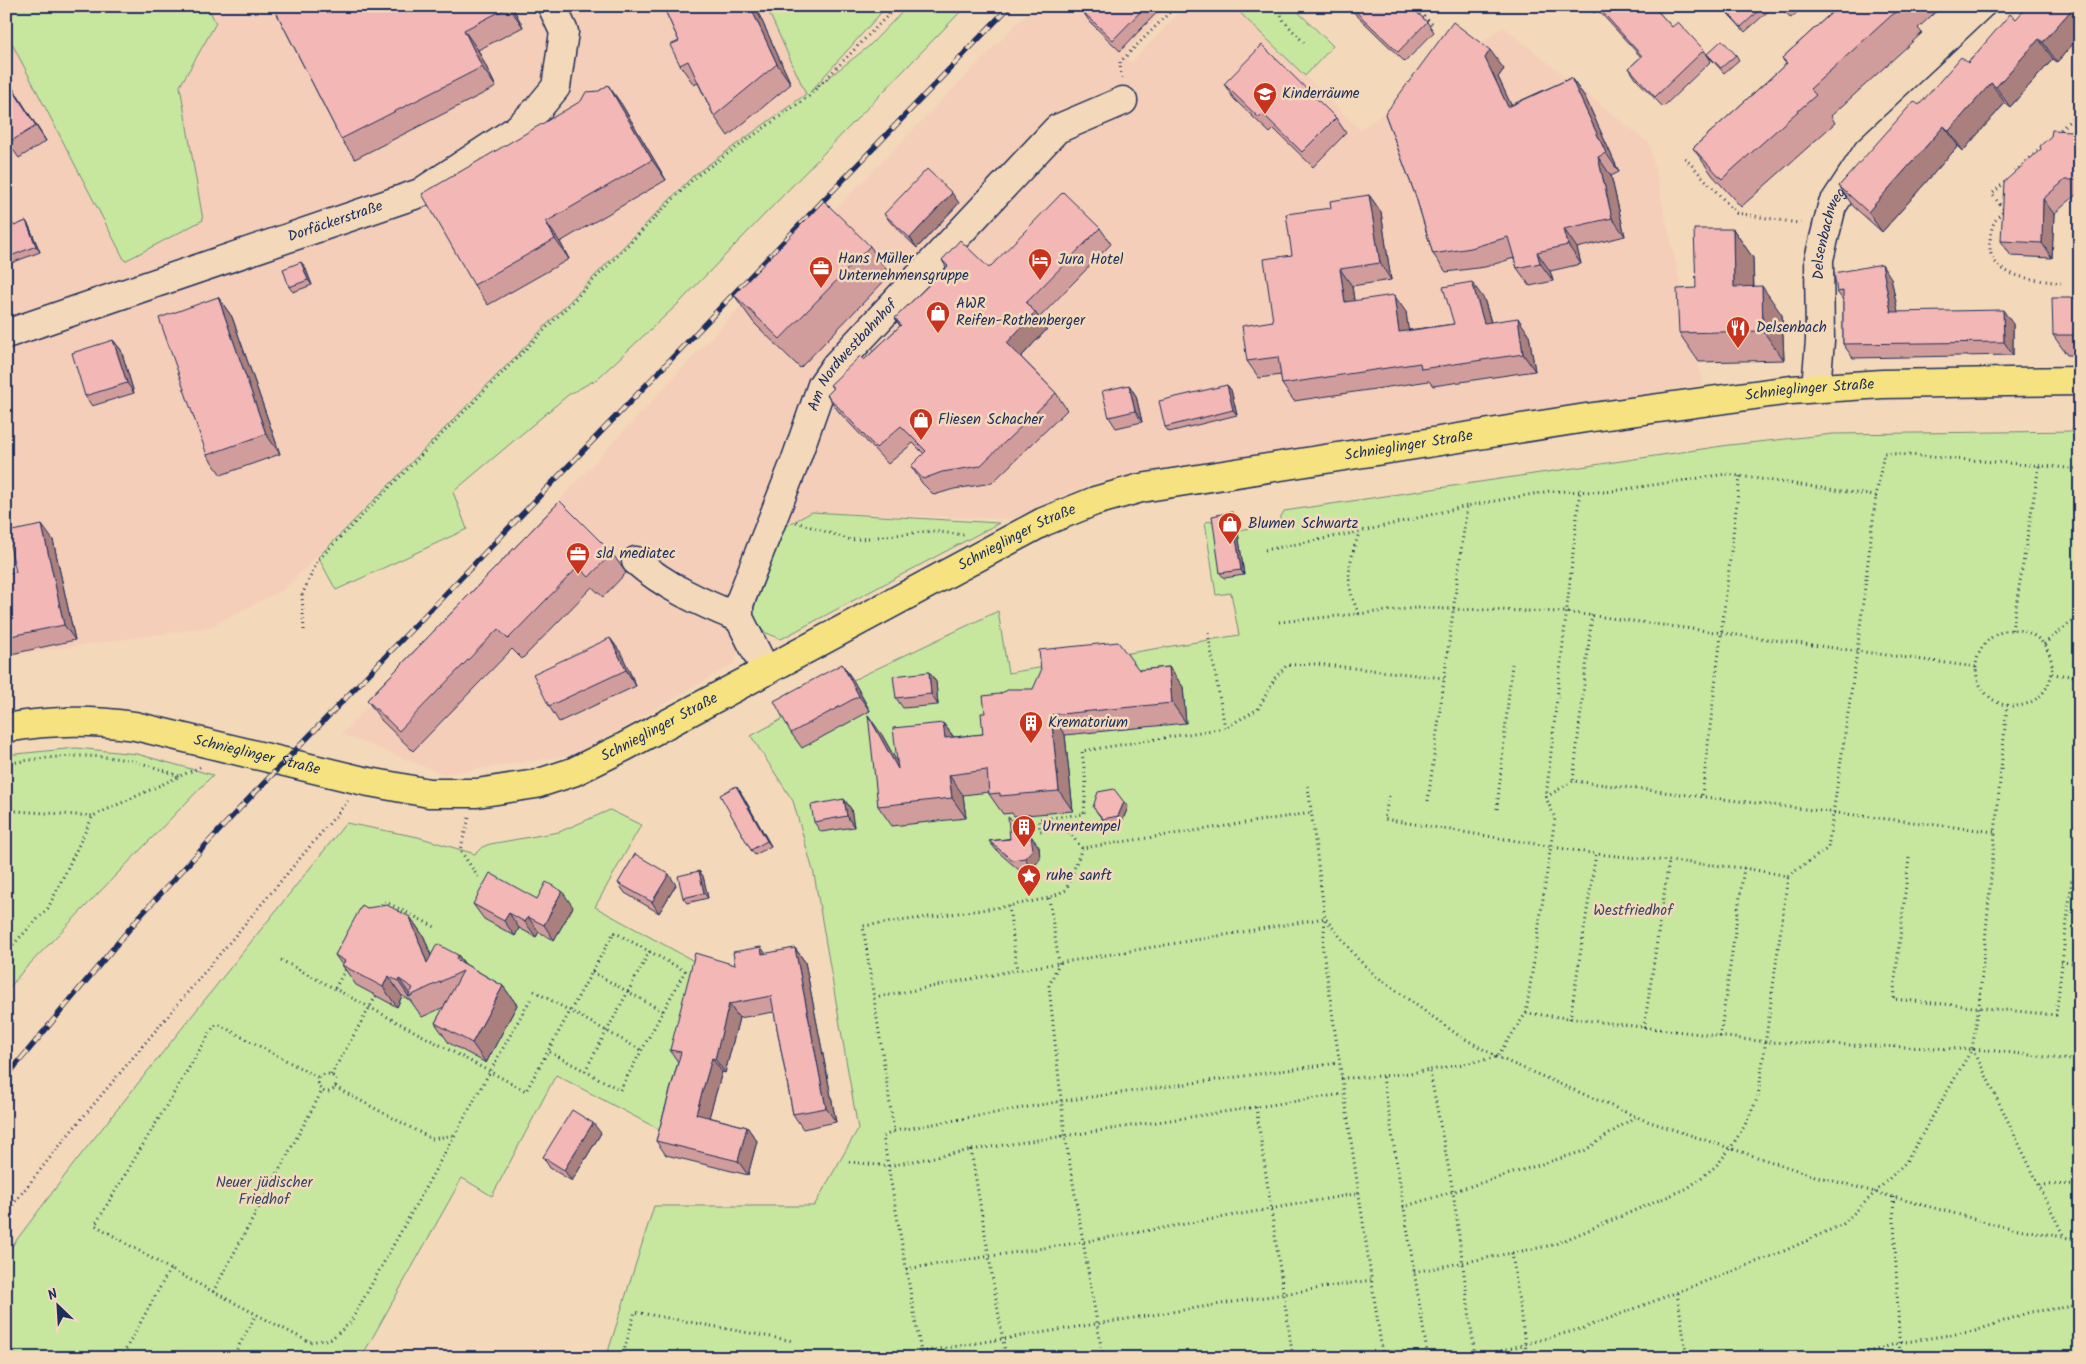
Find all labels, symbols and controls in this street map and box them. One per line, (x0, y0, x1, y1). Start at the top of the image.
school or university icon: Kinderräume (1252, 81, 1278, 115)
place label: Kinderräume (1282, 82, 1360, 106)
street label: Delsenbachweg (1807, 183, 1853, 280)
street label: Dorfäckerstraße (284, 194, 387, 249)
place label: Hans Müller Unternehmensgruppe (838, 247, 969, 288)
hotel icon: Jura Hotel (1027, 247, 1053, 281)
place label: Jura Hotel (1058, 248, 1124, 272)
office icon: Hans Müller Unternehmensgruppe (808, 255, 834, 289)
place label: AWR Reifen-Rothenberger (956, 292, 1086, 333)
street label: Am Nordwestbahnhof (802, 293, 904, 415)
shop icon: AWR Reifen-Rothenberger (925, 300, 951, 334)
restaurant icon: Delsenbach (1725, 315, 1751, 349)
place label: Delsenbach (1756, 316, 1827, 340)
street label: Schnieglinger Straße (1744, 373, 1875, 408)
shop icon: Fliesen Schacher (908, 407, 934, 441)
place label: Fliesen Schacher (938, 408, 1044, 432)
street label: Schnieglinger Straße (1343, 424, 1475, 468)
street label: Schnieglinger Straße (954, 498, 1080, 578)
shop icon: Blumen Schwartz (1217, 511, 1243, 545)
place label: Blumen Schwartz (1248, 512, 1359, 536)
office icon: sld mediatec (565, 541, 591, 575)
place label: sld mediatec (596, 542, 676, 566)
street label: Schnieglinger Straße (597, 686, 723, 769)
building icon: Krematorium (1018, 710, 1044, 744)
place label: Krematorium (1048, 711, 1128, 735)
street label: Schnieglinger Straße (191, 728, 323, 782)
building icon: Urnentempel (1011, 814, 1037, 848)
place label: Urnentempel (1042, 815, 1121, 839)
place icon: ruhe sanft (1016, 863, 1042, 897)
place label: ruhe sanft (1046, 864, 1112, 888)
park label: Westfriedhof (1593, 899, 1674, 923)
park label: Neuer jüdischer Friedhof (216, 1171, 313, 1212)
north arrow (32, 1282, 82, 1332)
text: N (44, 1283, 62, 1307)

